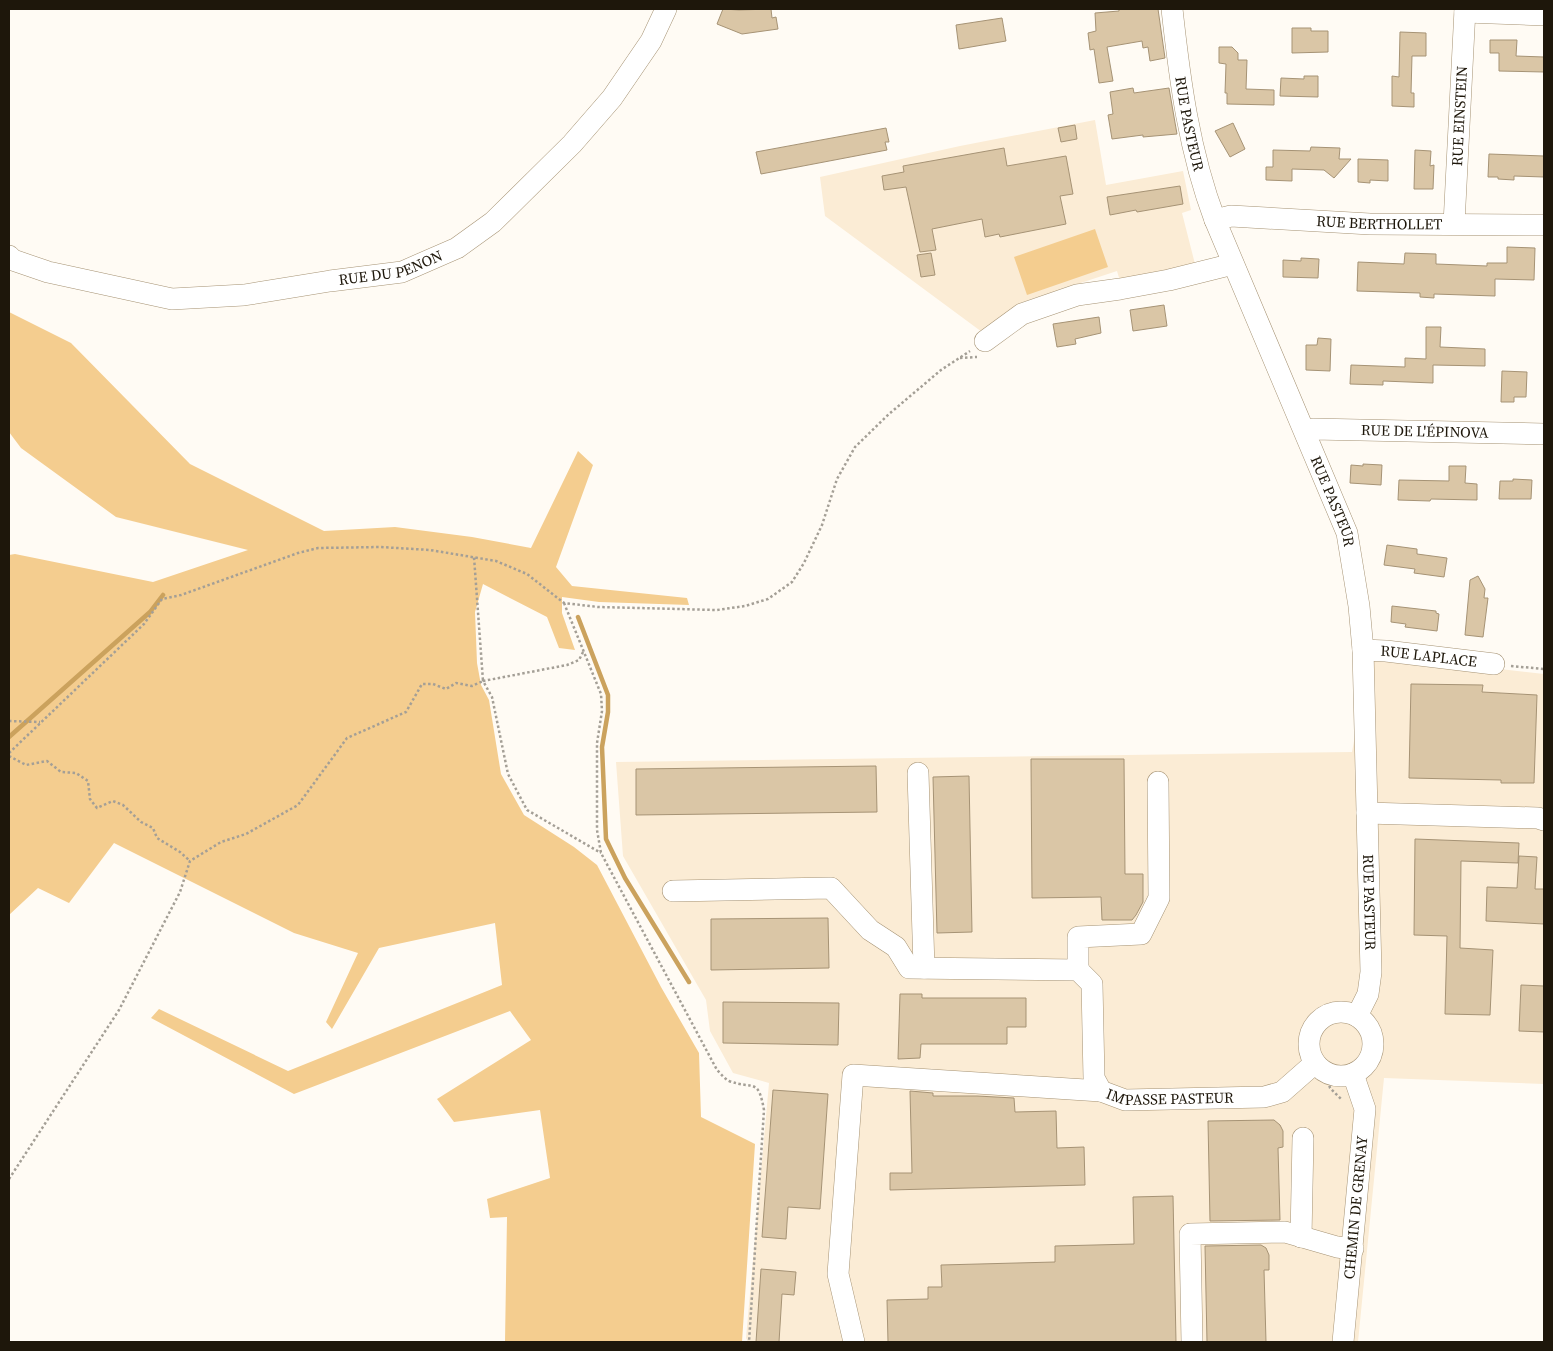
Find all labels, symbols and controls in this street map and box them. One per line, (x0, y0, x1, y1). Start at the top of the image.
street label: RUE EINSTEIN (1446, 66, 1472, 167)
street label: RUE PASTEUR (1170, 75, 1210, 173)
street label: RUE BERTHOLLET (1316, 210, 1442, 234)
street label: RUE DU PENON (337, 245, 446, 290)
street label: RUE DE L'ÉPINOVA (1361, 419, 1489, 443)
street label: RUE PASTEUR (1306, 453, 1360, 548)
street label: RUE LAPLACE (1380, 640, 1478, 672)
street label: RUE PASTEUR (1358, 854, 1381, 951)
street label: IMPASSE PASTEUR (1103, 1083, 1234, 1110)
street label: CHEMIN DE GRENAY (1338, 1134, 1372, 1280)

